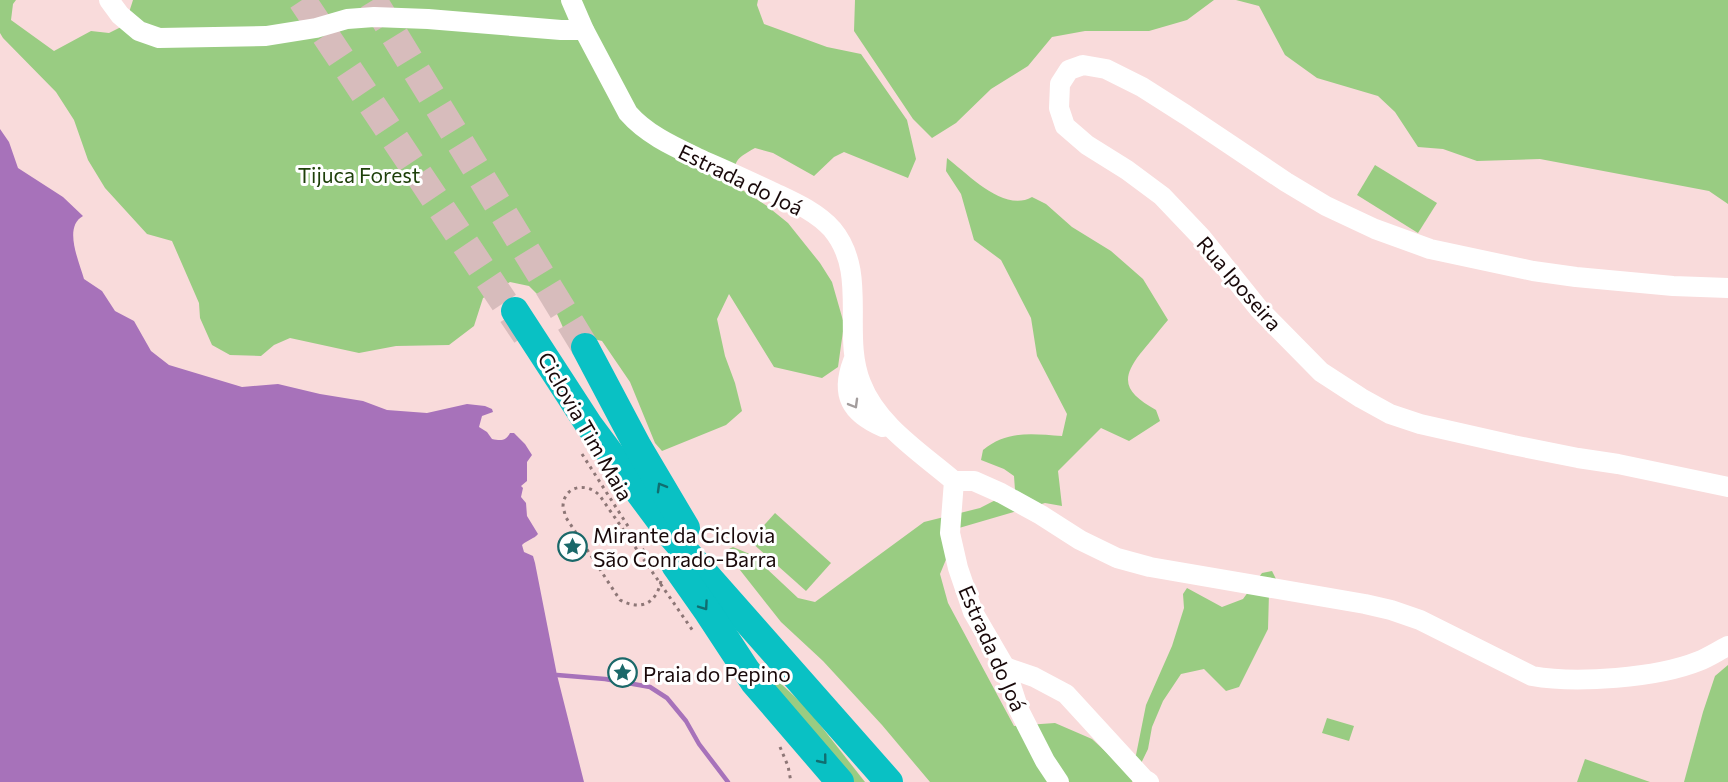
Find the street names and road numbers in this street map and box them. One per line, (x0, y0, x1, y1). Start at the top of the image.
street label: Estrada do Joá (675, 138, 807, 220)
street label: Rua Iposeira (1192, 231, 1288, 335)
street label: Ciclovia Tim Maia (533, 347, 639, 505)
street label: Estrada do Joá (954, 581, 1032, 715)

